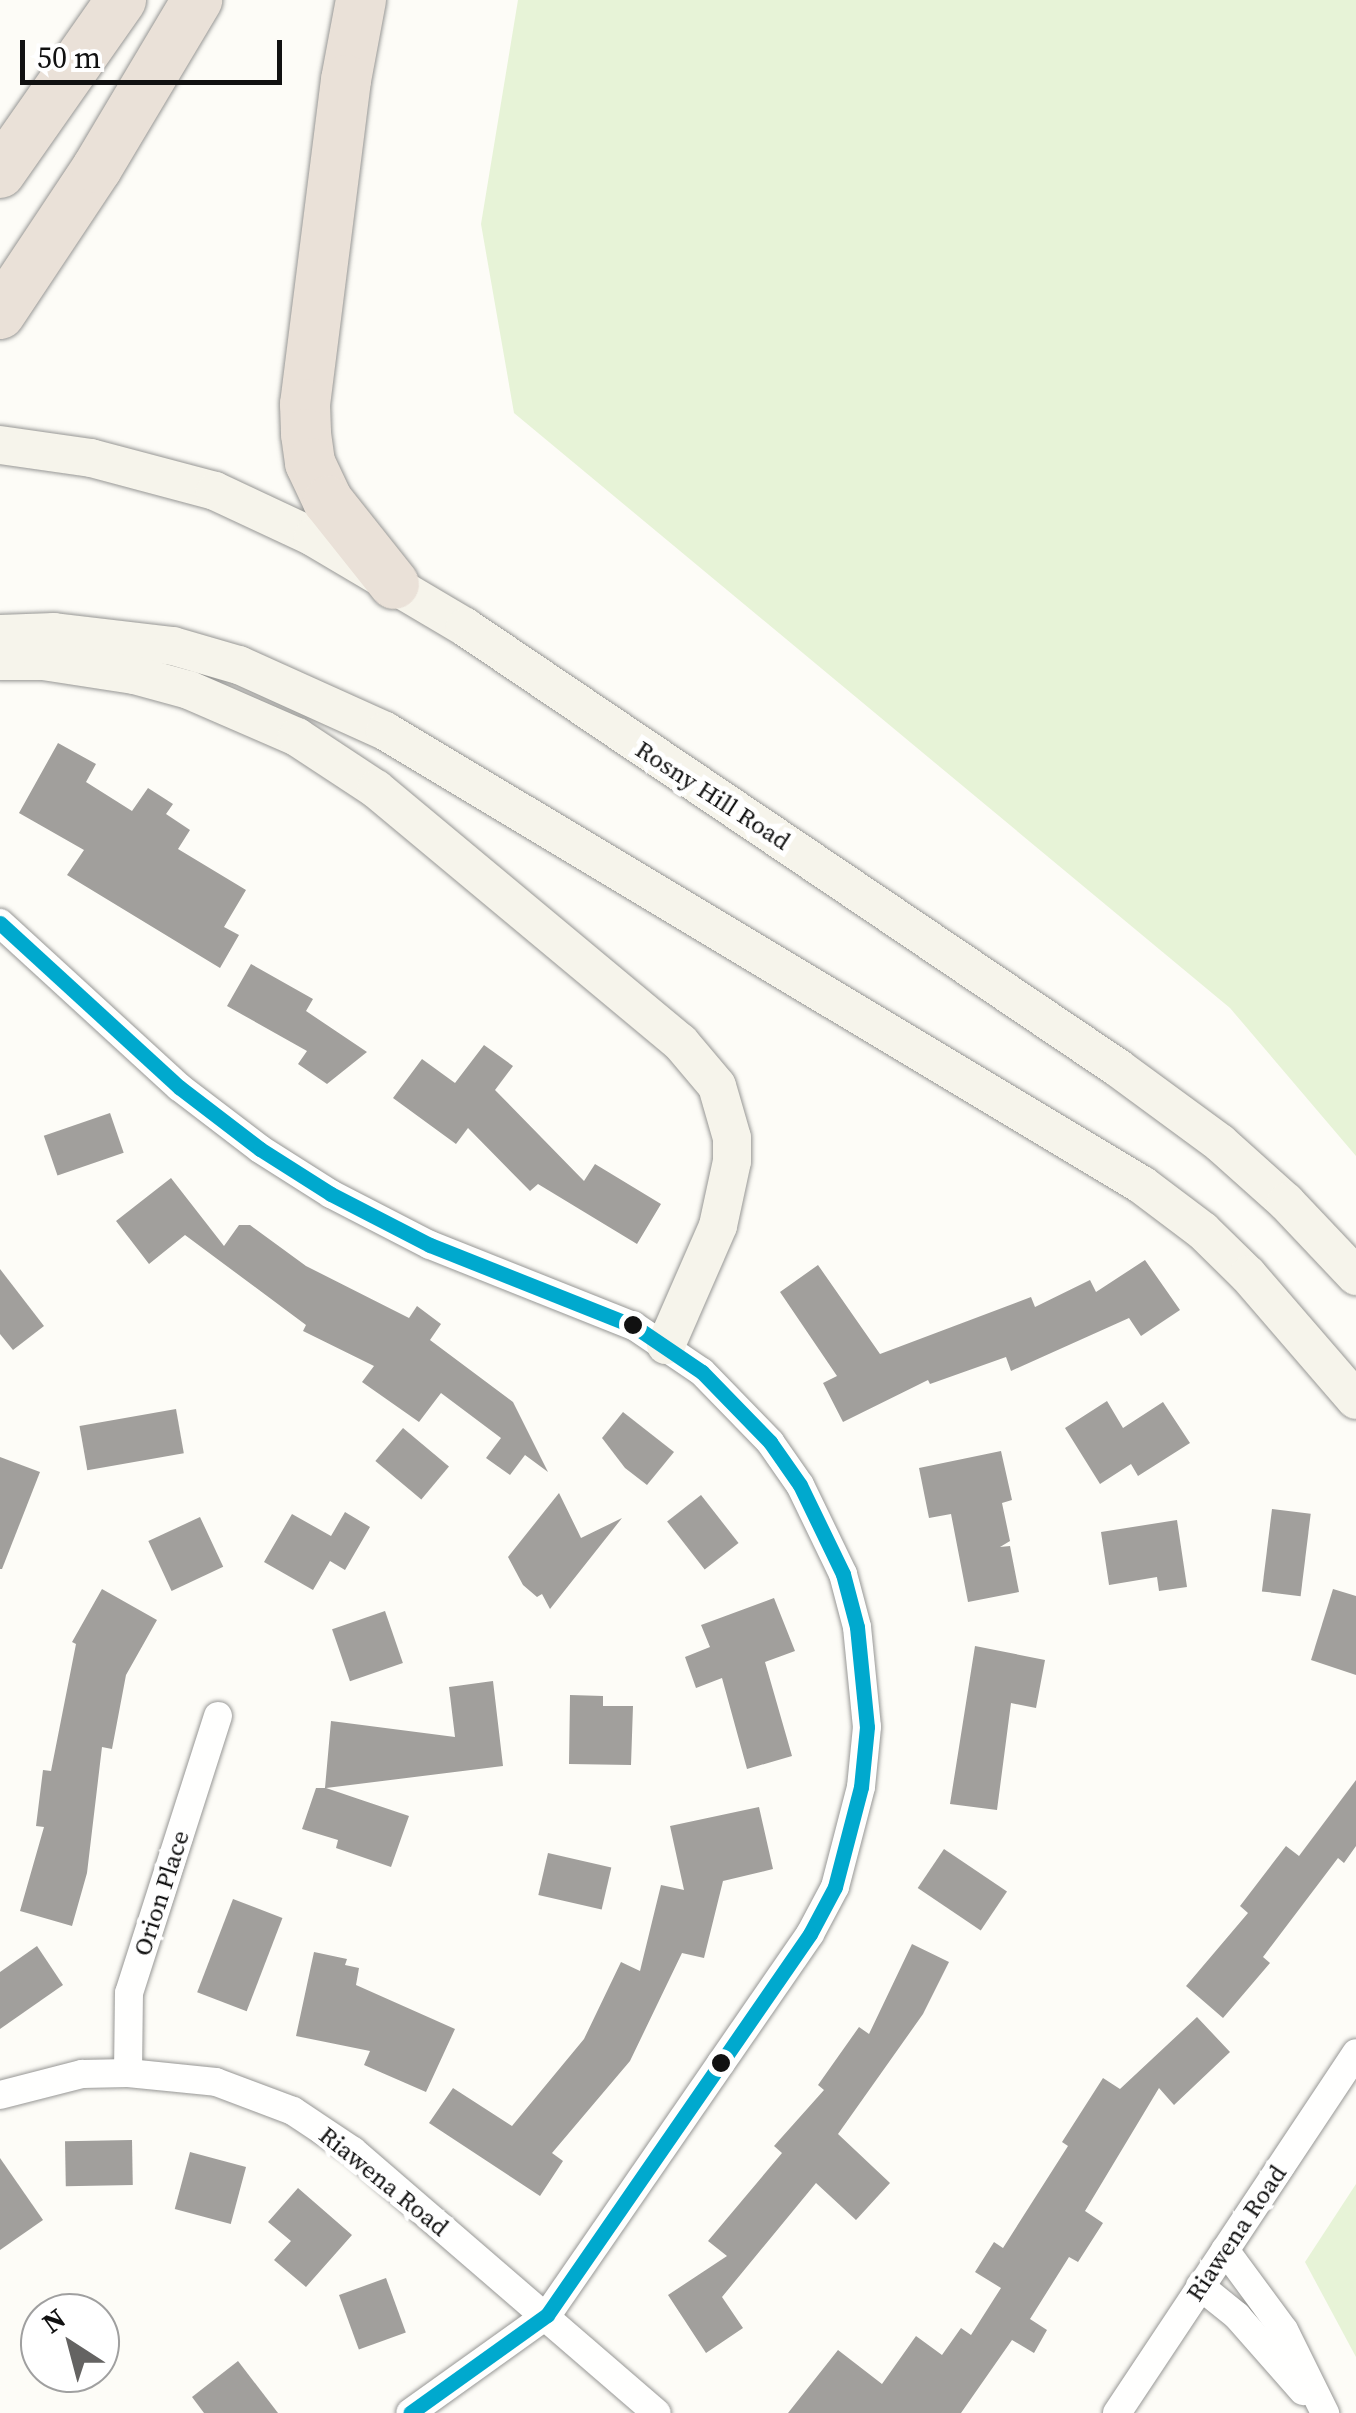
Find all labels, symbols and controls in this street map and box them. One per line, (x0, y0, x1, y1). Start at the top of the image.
scale bar (25, 20, 288, 82)
text: 50 m (37, 37, 101, 78)
street label: Rosny Hill Road (630, 734, 796, 856)
unlabelled marker (623, 1315, 643, 1335)
street label: Orion Place (127, 1827, 195, 1959)
unlabelled marker (711, 2053, 731, 2073)
street label: Riawena Road (313, 2120, 455, 2242)
street label: Riawena Road (1179, 2159, 1293, 2307)
north arrow (20, 2293, 120, 2393)
text: N (34, 2299, 73, 2342)

